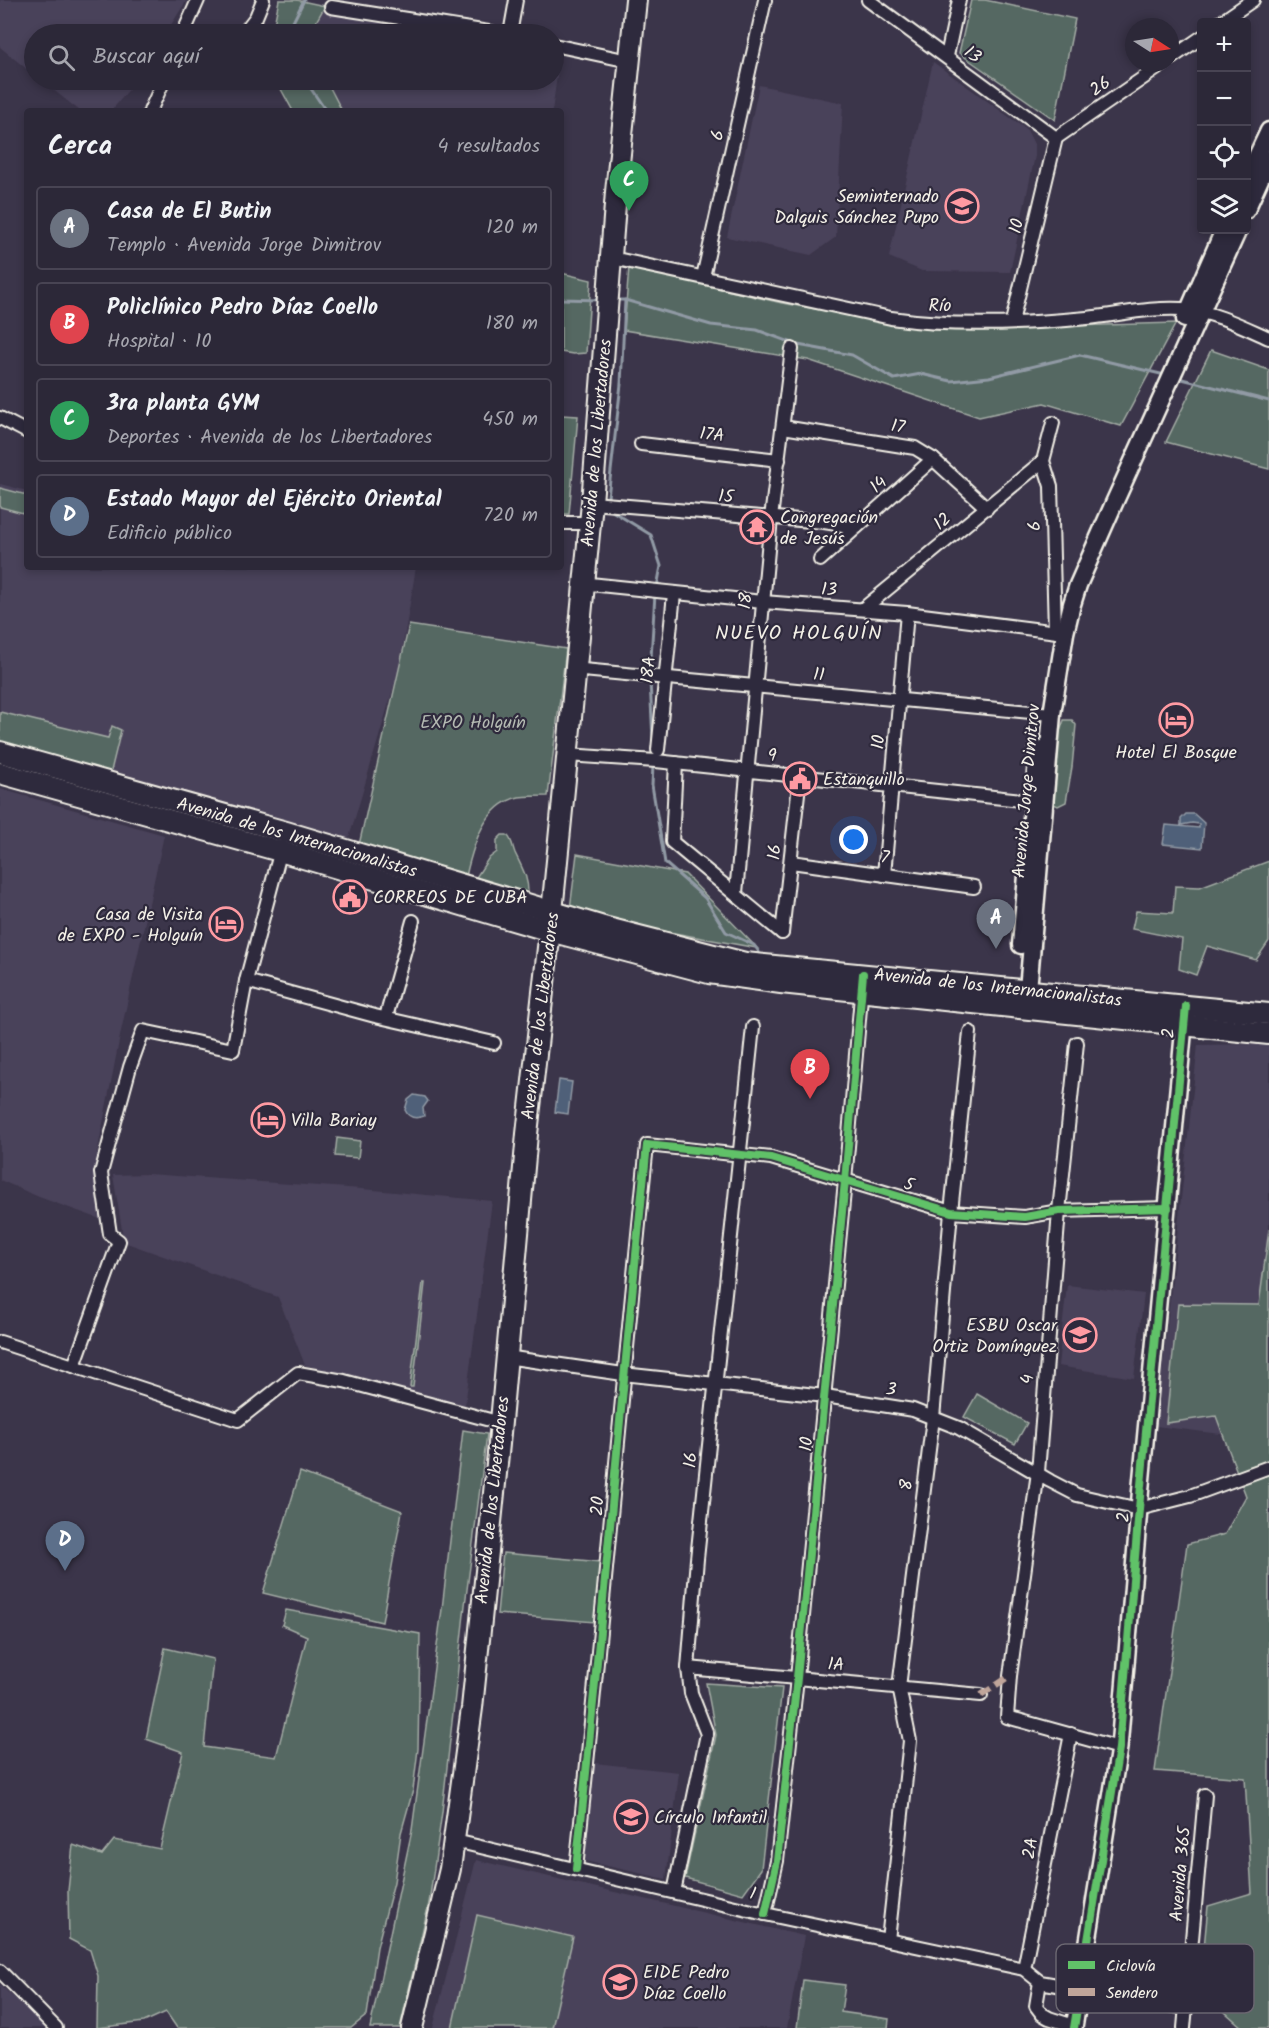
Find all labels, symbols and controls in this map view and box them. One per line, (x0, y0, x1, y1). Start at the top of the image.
north arrow (1125, 18, 1179, 72)
map controls (1197, 18, 1251, 234)
button: + (1197, 18, 1251, 72)
search box (24, 24, 564, 90)
street label: 13 (957, 39, 987, 72)
text: Buscar aquí (93, 40, 200, 75)
icon: search (45, 41, 78, 74)
street label: 26 (1084, 69, 1117, 105)
button: − (1197, 72, 1251, 126)
text: Cerca (48, 126, 112, 168)
button: locate (1197, 126, 1251, 180)
street label: 6 (703, 127, 734, 143)
text: 4 resultados (438, 131, 540, 163)
pin: C (610, 162, 648, 211)
button: layers (1197, 180, 1251, 234)
place label: Seminternado Dalquis Sánchez Pupo (774, 183, 939, 233)
school or university icon: Seminternado Dalquis Sánchez Pupo (944, 188, 980, 224)
text: Casa de El Butin (107, 195, 272, 230)
text: A (63, 212, 76, 244)
text: 120 m (486, 212, 538, 244)
street label: 10 (1002, 216, 1033, 237)
text: Templo · Avenida Jorge Dimitrov (107, 230, 381, 262)
text: Policlínico Pedro Díaz Coello (107, 291, 378, 326)
street label: Río (929, 292, 951, 321)
text: B (63, 308, 76, 340)
text: 180 m (486, 308, 538, 340)
text: Hospital · 10 (107, 326, 211, 358)
street label: Avenida de los Libertadores (574, 338, 621, 548)
text: 3ra planta GYM (107, 387, 260, 422)
text: C (63, 404, 76, 436)
text: 450 m (482, 404, 538, 436)
street label: 17 (889, 412, 908, 443)
street label: 17A (698, 420, 726, 451)
text: Deportes · Avenida de los Libertadores (107, 422, 432, 454)
street label: 14 (864, 469, 895, 501)
street label: 15 (717, 482, 736, 513)
text: Estado Mayor del Ejército Oriental (107, 483, 442, 518)
text: D (63, 500, 76, 532)
text: 720 m (483, 500, 538, 532)
place label: Congregación de Jesús (780, 504, 878, 554)
street label: 12 (928, 506, 958, 539)
temple icon: Congregación de Jesús (739, 509, 775, 545)
text: Edificio público (107, 518, 232, 550)
street label: 6 (1021, 520, 1050, 531)
street label: 13 (820, 575, 838, 606)
street label: 18 (731, 591, 762, 611)
district label: NUEVO HOLGUÍN (715, 618, 883, 650)
street label: 18A (634, 655, 665, 685)
street label: 11 (812, 661, 826, 690)
street label: Avenida Jorge Dimitrov (1005, 702, 1050, 879)
hotel icon: Hotel El Bosque (1158, 702, 1194, 738)
park label: EXPO Holguín (420, 709, 526, 738)
street label: 10 (864, 734, 895, 751)
place label: Hotel El Bosque (1115, 739, 1237, 768)
street label: 9 (766, 742, 778, 771)
public building icon: Estanquillo (782, 761, 818, 797)
place label: Estanquillo (823, 766, 905, 795)
street label: Avenida de los Internacionalistas (173, 790, 421, 887)
your location (839, 825, 868, 854)
street label: 16 (760, 843, 791, 861)
street label: 7 (879, 844, 892, 874)
public building icon: CORREOS DE CUBA (332, 879, 368, 915)
place label: CORREOS DE CUBA (373, 884, 528, 913)
pin: A (976, 900, 1016, 949)
place label: Casa de Visita de EXPO - Holguín (58, 901, 203, 951)
hotel icon: Casa de Visita de EXPO - Holguín (208, 906, 244, 942)
street label: Avenida de los Libertadores (514, 910, 569, 1122)
street label: Avenida de los Internacionalistas (872, 961, 1124, 1016)
street label: 2 (1155, 1027, 1184, 1040)
pin: B (790, 1050, 830, 1099)
hotel icon: Villa Bariay (250, 1102, 286, 1138)
place label: Villa Bariay (291, 1107, 377, 1136)
street label: 5 (900, 1170, 919, 1201)
place label: ESBU Oscar Ortiz Domínguez (932, 1312, 1058, 1362)
school or university icon: ESBU Oscar Ortiz Domínguez (1062, 1317, 1098, 1353)
street label: 4 (1014, 1373, 1043, 1385)
street label: 3 (883, 1375, 898, 1406)
street label: Avenida de los Libertadores (468, 1394, 519, 1606)
street label: 10 (792, 1435, 823, 1453)
street label: 16 (676, 1451, 707, 1469)
street label: 8 (892, 1478, 923, 1492)
street label: 20 (583, 1495, 614, 1517)
street label: 2 (1110, 1511, 1139, 1524)
pin: D (46, 1522, 84, 1571)
street label: 1A (826, 1650, 845, 1681)
school or university icon: Círculo Infantil (613, 1799, 649, 1835)
place label: Círculo Infantil (654, 1804, 768, 1833)
street label: Avenida 365 (1163, 1824, 1200, 1923)
street label: 2A (1015, 1835, 1048, 1862)
street label: 1 (746, 1880, 759, 1909)
legend (1056, 1944, 1254, 2013)
text: Ciclovía (1106, 1954, 1156, 1979)
place label: EIDE Pedro Díaz Coello (643, 1959, 729, 2009)
school or university icon: EIDE Pedro Díaz Coello (602, 1964, 638, 2000)
text: Sendero (1106, 1981, 1158, 2006)

